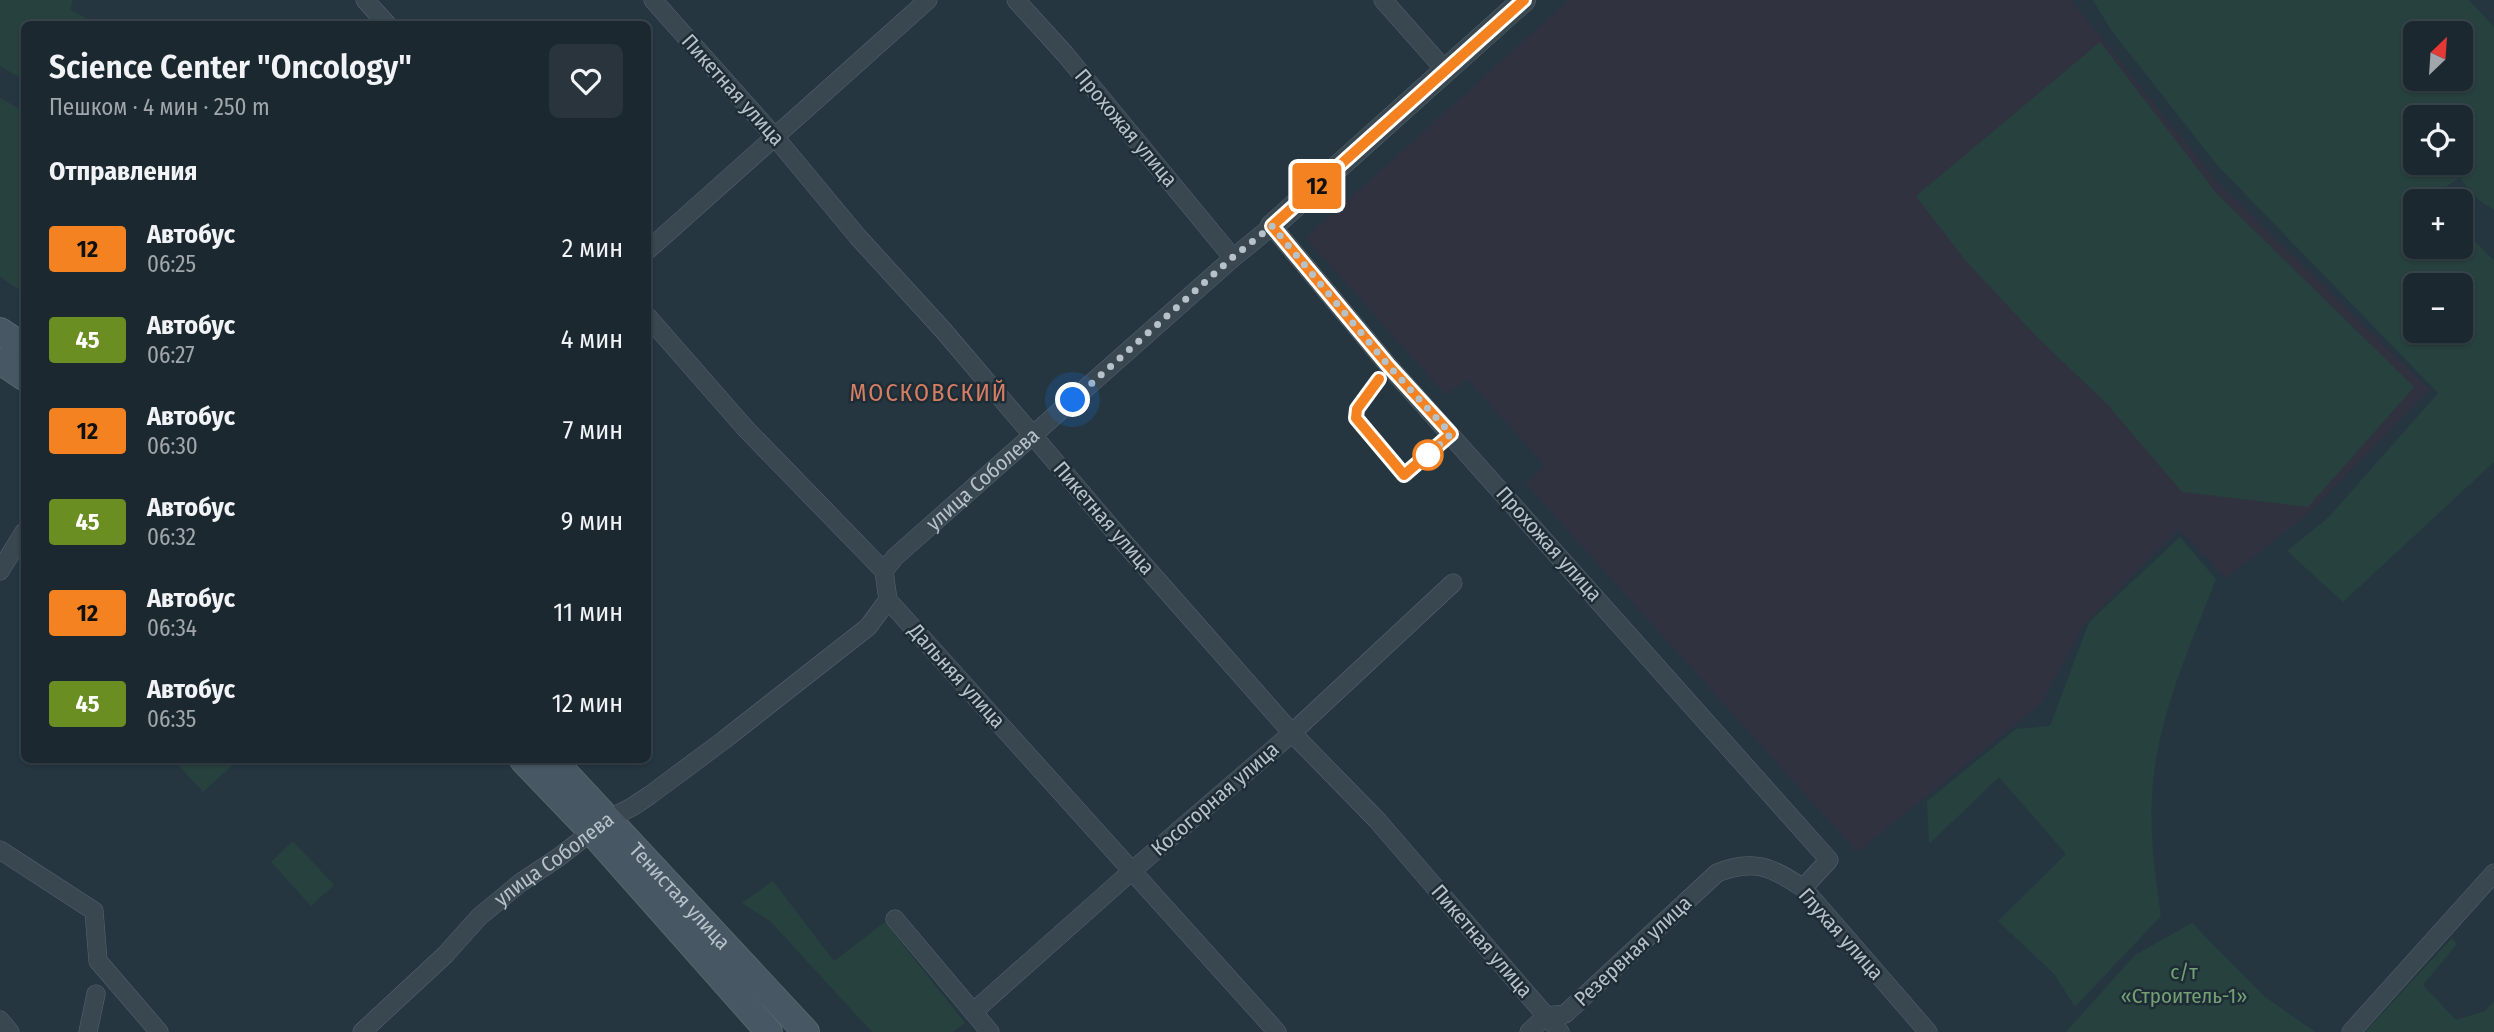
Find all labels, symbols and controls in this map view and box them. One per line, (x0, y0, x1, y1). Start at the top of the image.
north arrow (2403, 21, 2473, 91)
map controls (2403, 21, 2473, 343)
street label: Пикетная улица (676, 29, 790, 151)
button: heart (549, 44, 623, 118)
text: Science Center "Oncology" (49, 47, 412, 87)
street label: Прохожая улица (1069, 64, 1183, 192)
text: Пешком · 4 мин · 250 m (49, 93, 270, 121)
button: locate (2403, 105, 2473, 175)
text: Отправления (49, 156, 198, 187)
line badge: 12 (1286, 163, 1348, 209)
text: 12 (1306, 172, 1328, 200)
button: + (2403, 189, 2473, 259)
text: Автобус (147, 219, 235, 250)
text: 2 мин (562, 233, 623, 264)
text: 12 (77, 235, 98, 263)
text: 06:25 (147, 250, 196, 278)
button: − (2403, 273, 2473, 343)
text: Автобус (147, 310, 235, 341)
text: 4 мин (561, 324, 623, 355)
text: 45 (76, 326, 99, 354)
text: 06:27 (147, 341, 195, 369)
district label: МОСКОВСКИЙ (850, 379, 1008, 407)
your location (1055, 382, 1090, 417)
text: Автобус (147, 401, 235, 432)
text: 7 мин (563, 415, 623, 446)
text: 12 (77, 417, 98, 445)
street label: улица Соболева (921, 422, 1045, 536)
text: 06:30 (147, 432, 198, 460)
unlabelled marker (1413, 440, 1443, 470)
street label: Пикетная улица (1048, 456, 1160, 580)
street label: Прохожая улица (1491, 481, 1607, 607)
text: Автобус (147, 492, 235, 523)
text: 9 мин (561, 506, 623, 537)
text: 45 (76, 508, 99, 536)
text: 06:32 (147, 523, 196, 551)
text: Автобус (147, 583, 235, 614)
text: 11 мин (553, 597, 623, 628)
text: 12 (77, 599, 98, 627)
text: 06:34 (147, 614, 197, 642)
street label: Дальняя улица (902, 617, 1011, 734)
text: Автобус (147, 674, 235, 705)
text: 12 мин (552, 688, 623, 719)
text: 45 (76, 690, 99, 718)
text: 06:35 (147, 705, 196, 733)
street label: Косогорная улица (1146, 736, 1284, 862)
street label: улица Соболева (489, 806, 619, 912)
street label: Тенистая улица (624, 837, 736, 955)
street label: Пикетная улица (1426, 879, 1538, 1003)
street label: Глухая улица (1793, 883, 1889, 985)
street label: Резервная улица (1569, 890, 1697, 1012)
park label: с/т «Строитель-1» (2120, 959, 2248, 1009)

